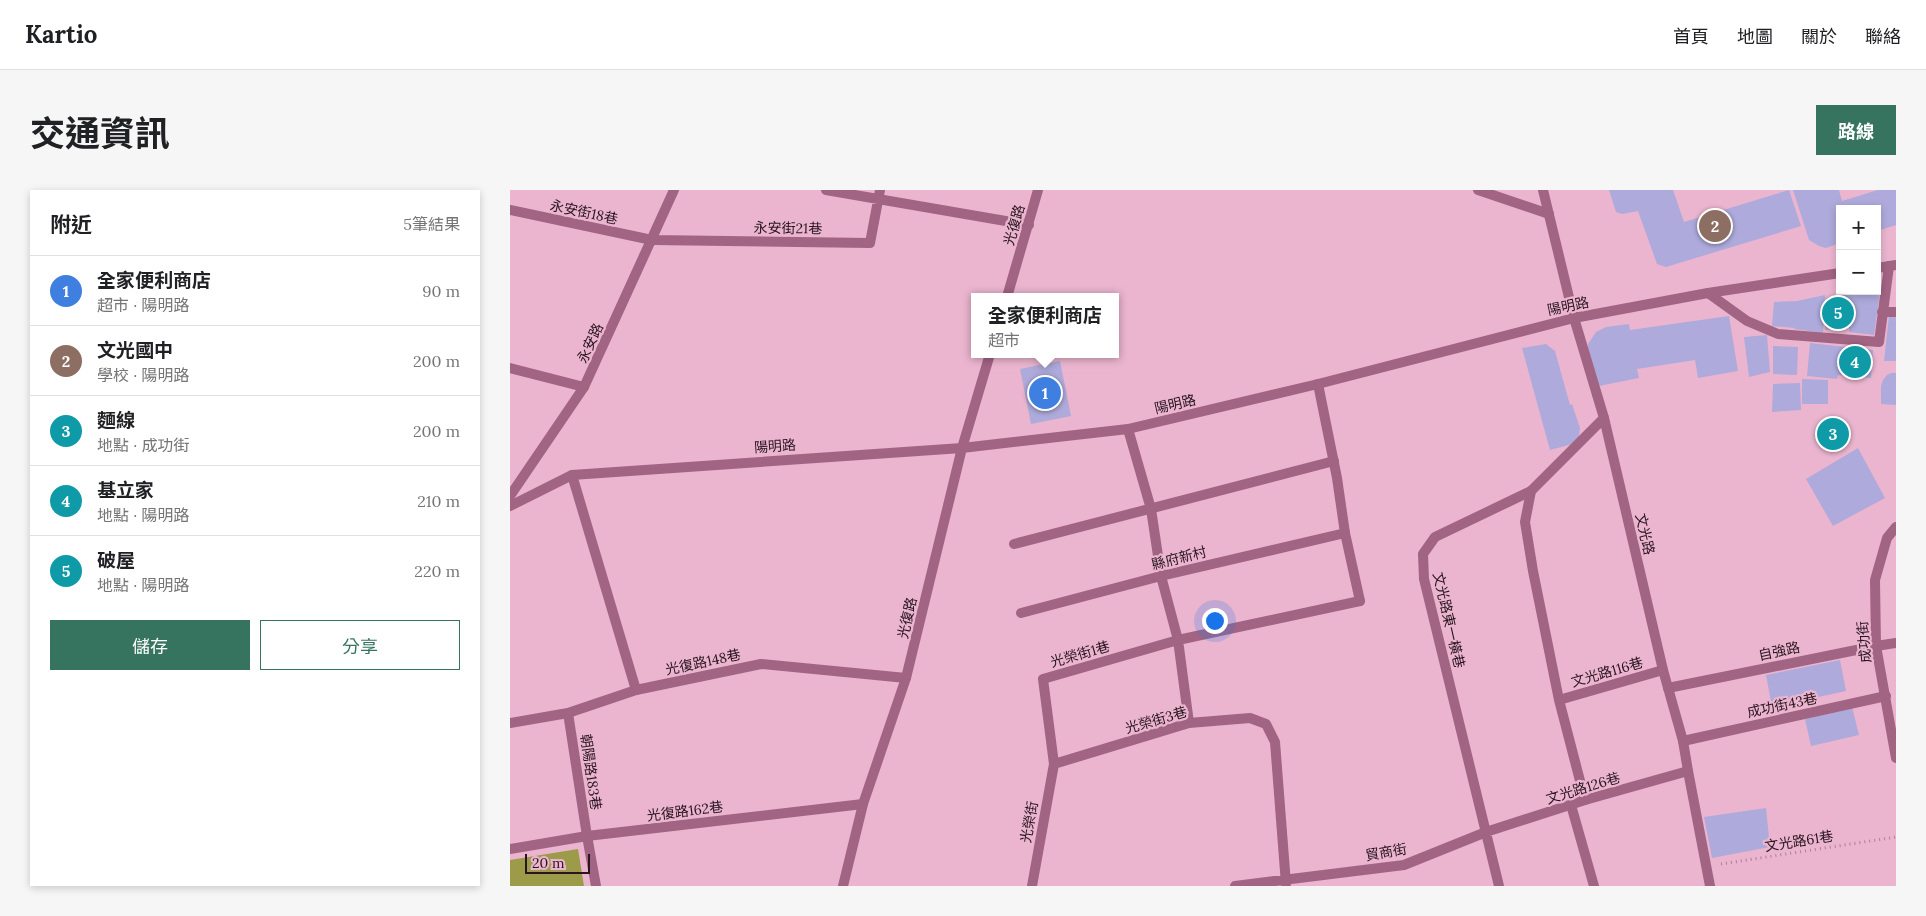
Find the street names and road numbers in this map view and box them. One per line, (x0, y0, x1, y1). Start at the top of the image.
street label: 永安街18巷 (548, 196, 620, 228)
street label: 光復路 (1000, 202, 1028, 248)
street label: 永安街21巷 (754, 218, 822, 238)
street label: 陽明路 (1546, 293, 1590, 319)
street label: 永安路 (573, 320, 607, 366)
street label: 陽明路 (1153, 391, 1197, 417)
street label: 陽明路 (753, 436, 797, 456)
street label: 文光路 (1632, 512, 1658, 556)
street label: 縣府新村 (1150, 542, 1208, 574)
street label: 文光路東一橫巷 (1429, 570, 1469, 670)
street label: 光復路 (894, 596, 920, 640)
street label: 成功街 (1853, 620, 1875, 664)
street label: 光榮街1巷 (1048, 637, 1112, 671)
street label: 自強路 (1757, 638, 1801, 664)
street label: 光復路148巷 (664, 645, 742, 679)
street label: 文光路116巷 (1569, 653, 1645, 691)
street label: 成功街43巷 (1745, 689, 1819, 721)
street label: 光榮街3巷 (1123, 703, 1189, 737)
street label: 朝陽路183巷 (577, 733, 605, 811)
street label: 文光路126巷 (1544, 768, 1622, 808)
street label: 光復路162巷 (646, 797, 724, 825)
street label: 光榮街 (1016, 800, 1042, 844)
street label: 文光路61巷 (1763, 827, 1835, 855)
street label: 貿商街 (1364, 839, 1408, 865)

